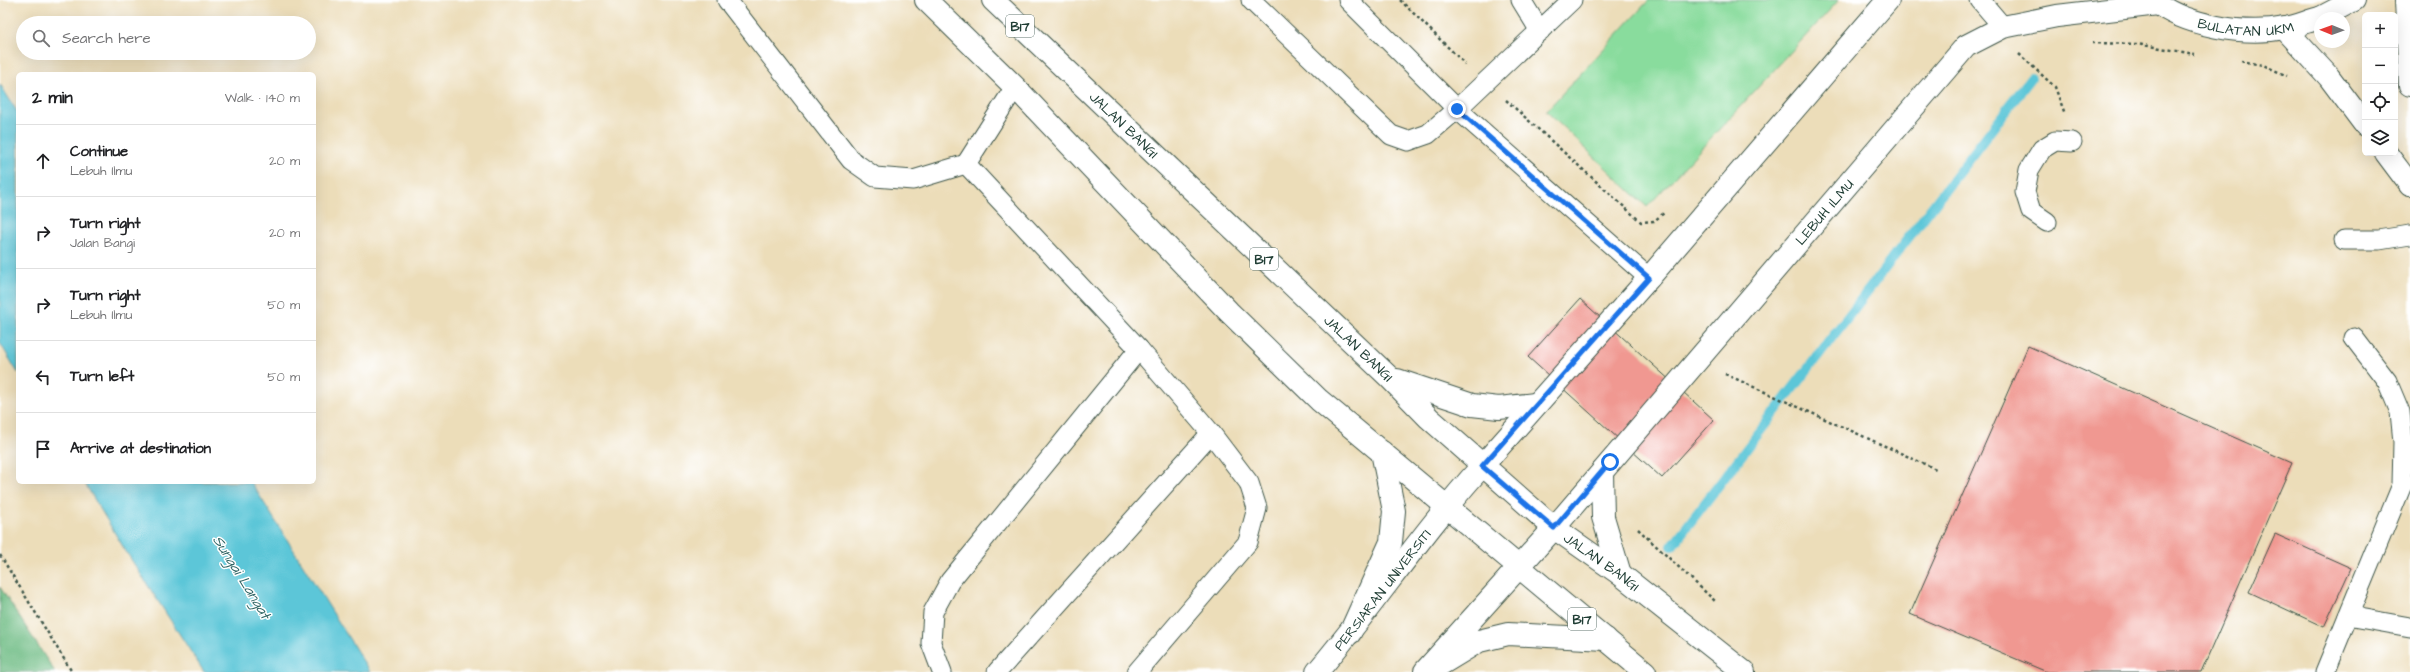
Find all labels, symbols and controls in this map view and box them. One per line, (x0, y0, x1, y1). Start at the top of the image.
north arrow (2314, 12, 2350, 48)
map controls (2362, 12, 2398, 156)
button: + (2362, 12, 2398, 48)
street label: BULATAN UKM (2195, 14, 2296, 42)
road number: B17 (1006, 15, 1034, 37)
search box (16, 16, 316, 60)
icon: search (30, 27, 52, 49)
text: Search here (62, 28, 151, 49)
button: − (2362, 48, 2398, 84)
button: locate (2362, 84, 2398, 120)
text: 2 min (32, 86, 73, 110)
street label: JALAN BANGI (1084, 88, 1163, 163)
text: Walk · 140 m (225, 89, 300, 107)
route end (1448, 100, 1466, 118)
button: layers (2362, 120, 2398, 156)
text: Continue (70, 141, 128, 162)
icon: ahead (32, 150, 54, 172)
text: 20 m (269, 152, 300, 170)
text: Lebuh Ilmu (70, 162, 132, 180)
street label: LEBUH ILMU (1791, 175, 1859, 250)
text: Turn right (70, 213, 141, 234)
icon: right (32, 222, 54, 244)
text: 20 m (269, 224, 300, 242)
text: Jalan Bangi (70, 234, 135, 252)
road number: B17 (1250, 248, 1278, 270)
text: Turn right (70, 285, 141, 306)
icon: right (32, 294, 54, 316)
text: 50 m (267, 296, 300, 314)
text: Lebuh Ilmu (70, 306, 132, 324)
street label: JALAN BANGI (1319, 311, 1397, 387)
icon: left (32, 366, 54, 388)
text: Turn left (70, 366, 134, 387)
text: 50 m (267, 368, 300, 386)
icon: arrive (32, 438, 54, 460)
text: Arrive at destination (70, 438, 211, 459)
route start (1601, 453, 1619, 471)
street label: PERSIARAN UNIVERSITI (1330, 525, 1436, 655)
street label: JALAN BANGI (1559, 529, 1643, 597)
water label: Sungai Langat (207, 531, 277, 625)
road number: B17 (1568, 608, 1596, 630)

